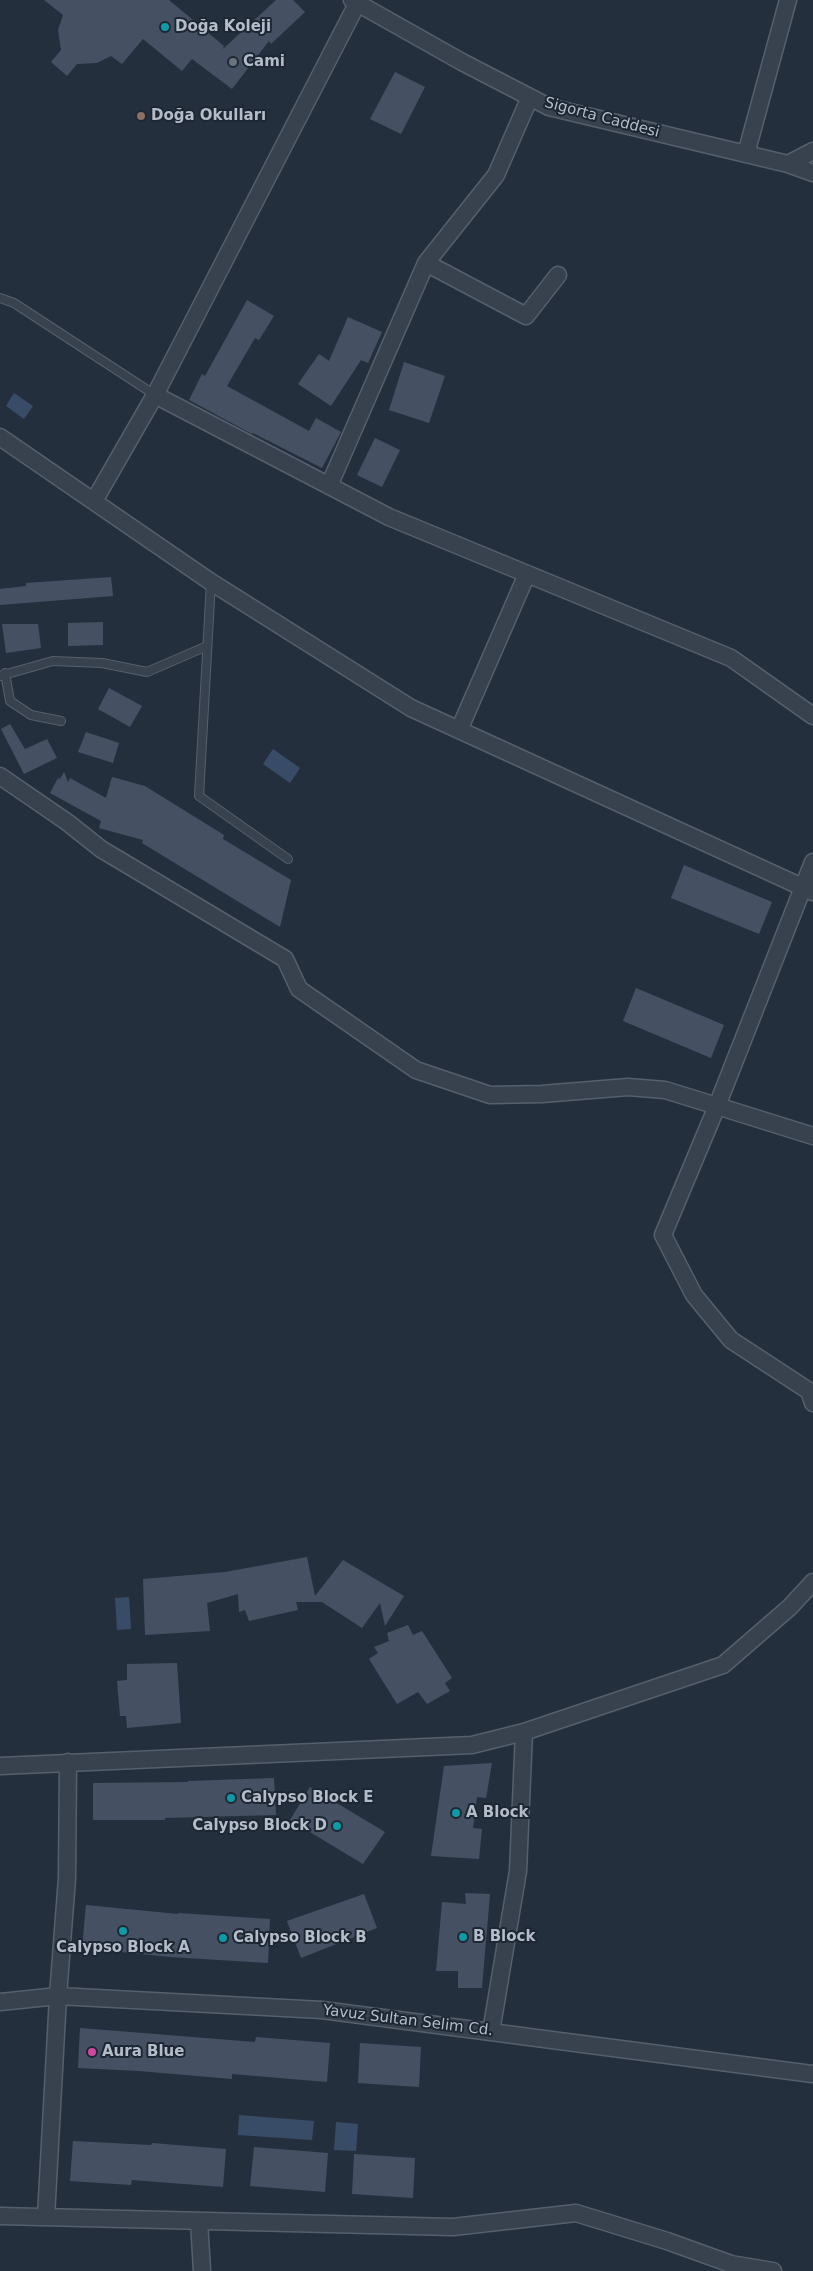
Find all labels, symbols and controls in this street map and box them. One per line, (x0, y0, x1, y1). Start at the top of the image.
place label: Doğa Koleji (175, 18, 271, 36)
marker: Doğa Koleji (159, 21, 171, 33)
place label: Cami (243, 53, 285, 71)
marker: Cami (227, 56, 239, 68)
street label: Sigorta Caddesi (543, 94, 661, 142)
place label: Doğa Okulları (151, 107, 266, 125)
marker: Doğa Okulları (135, 110, 147, 122)
place label: Calypso Block E (241, 1789, 373, 1807)
marker: Calypso Block E (225, 1792, 237, 1804)
place label: A Block (466, 1804, 529, 1822)
marker: A Block (450, 1807, 462, 1819)
place label: Calypso Block D (192, 1817, 327, 1835)
marker: Calypso Block D (331, 1820, 343, 1832)
marker: Calypso Block A (117, 1925, 129, 1937)
place label: B Block (473, 1928, 535, 1946)
place label: Calypso Block B (233, 1929, 367, 1947)
marker: B Block (457, 1931, 469, 1943)
marker: Calypso Block B (217, 1932, 229, 1944)
place label: Calypso Block A (56, 1939, 190, 1957)
street label: Yavuz Sultan Selim Cd. (322, 2002, 494, 2040)
place label: Aura Blue (102, 2043, 184, 2061)
marker: Aura Blue (86, 2046, 98, 2058)

